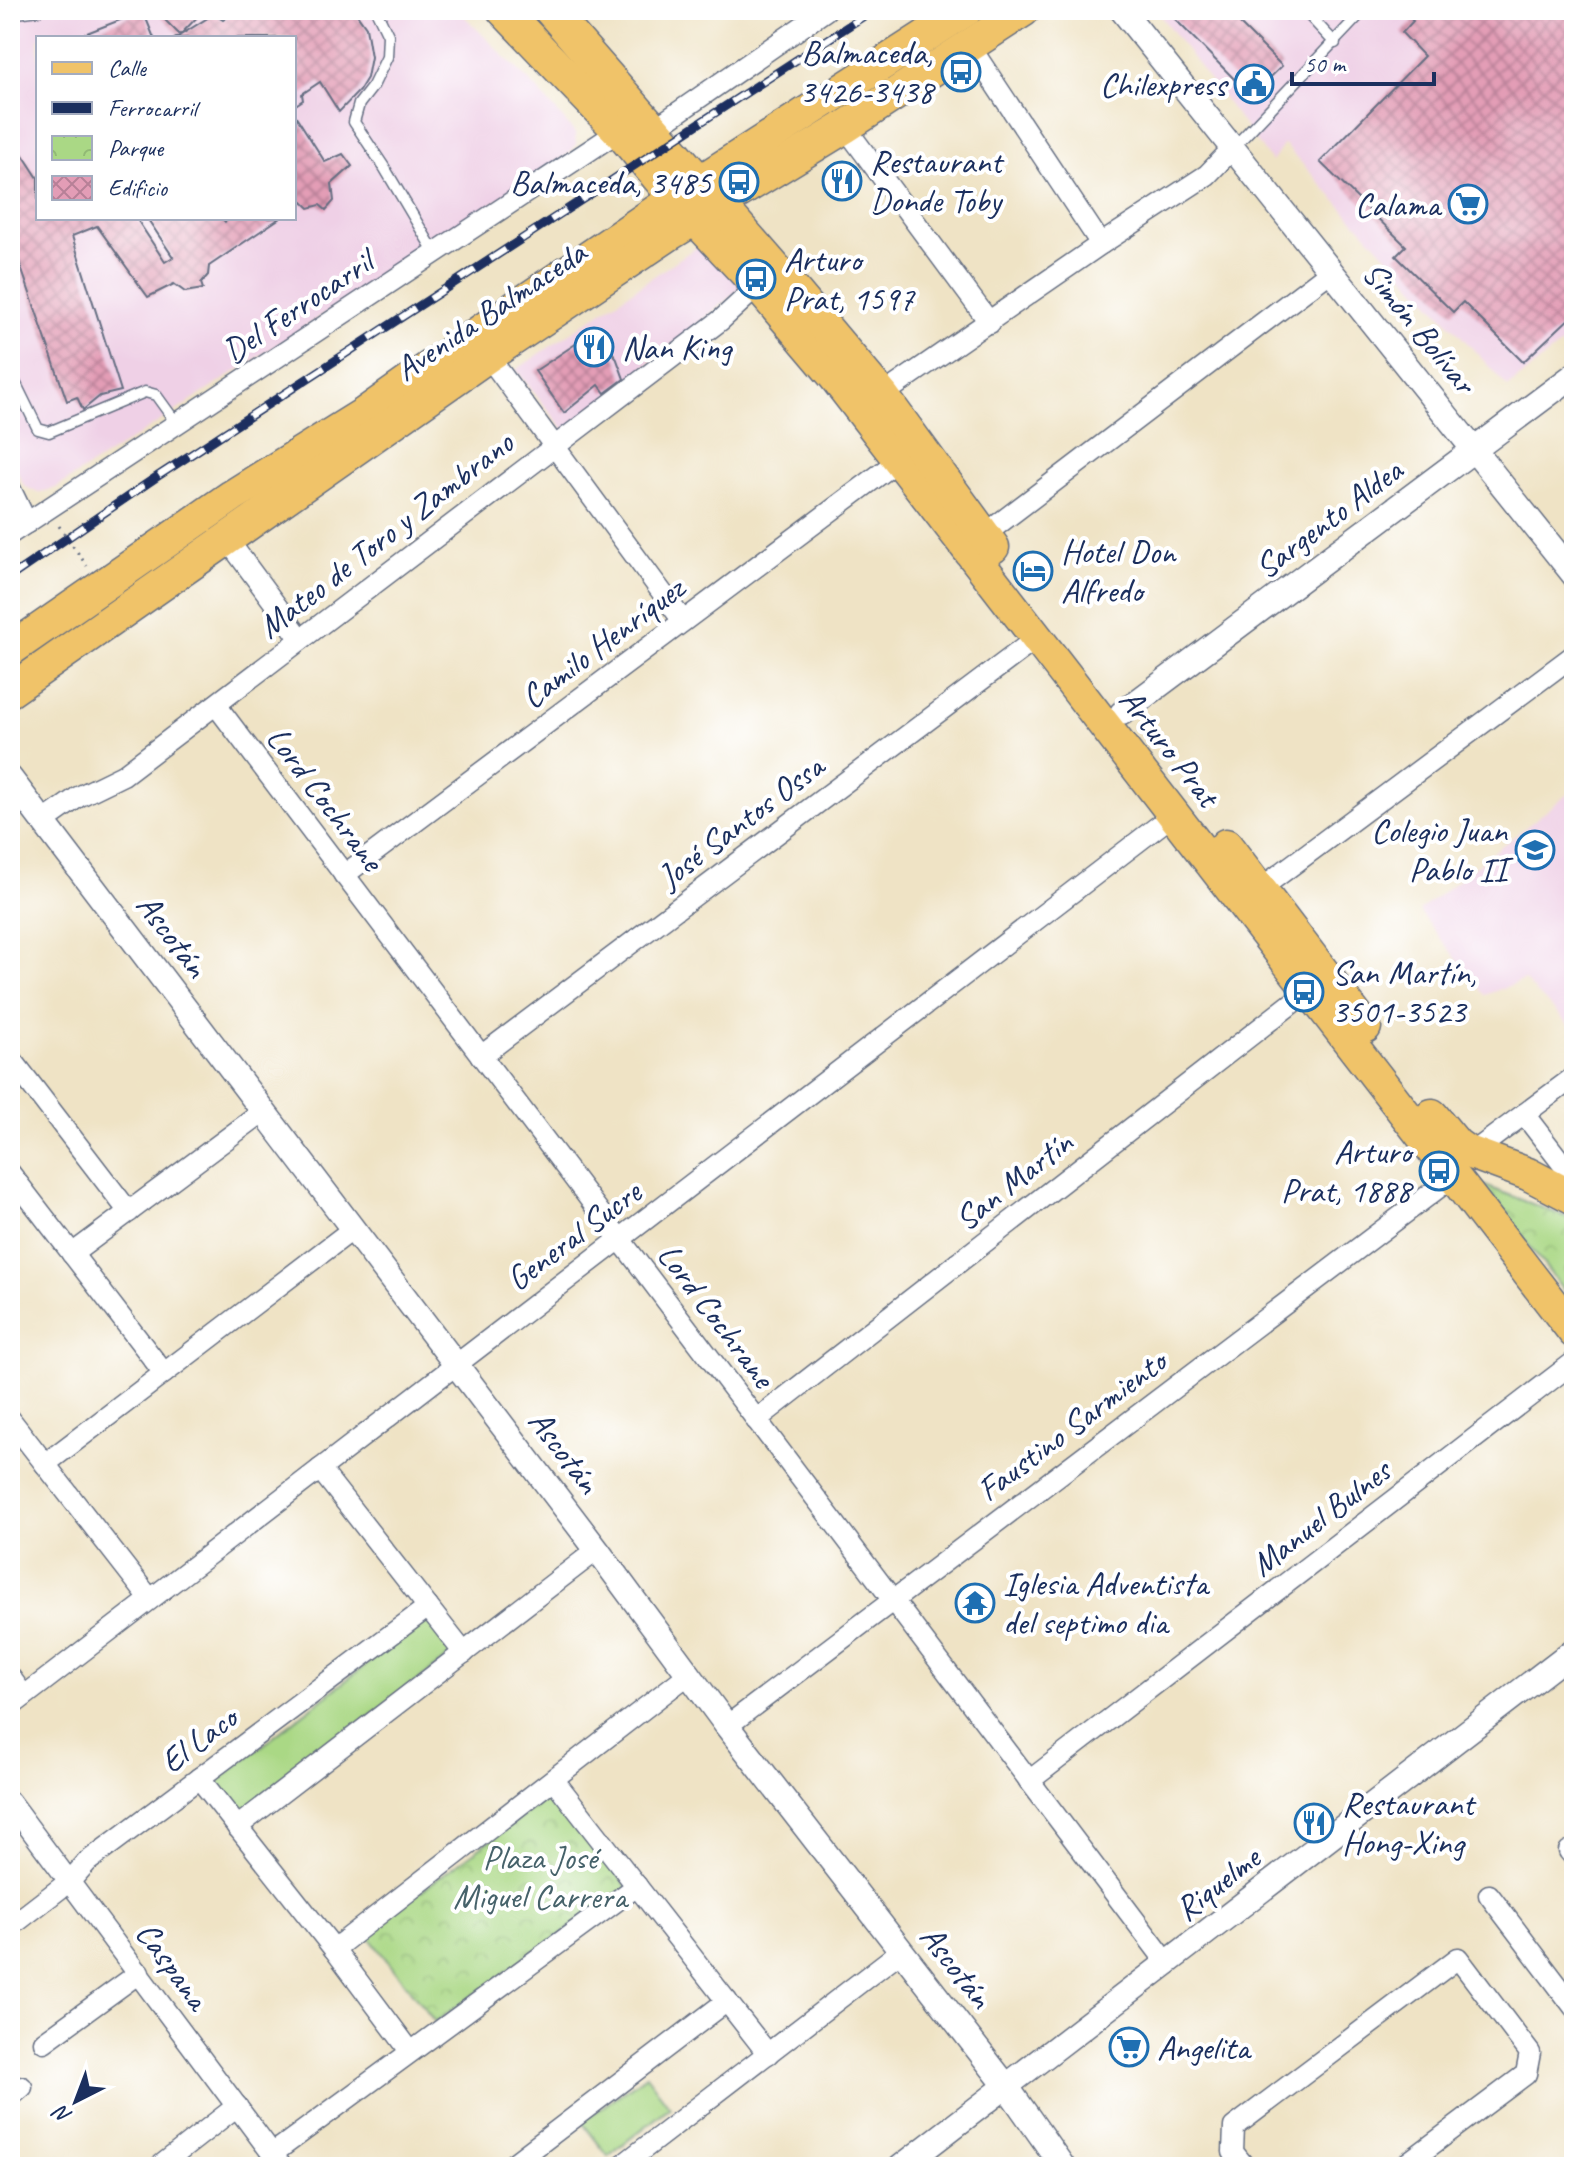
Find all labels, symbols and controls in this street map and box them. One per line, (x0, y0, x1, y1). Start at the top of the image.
place label: Balmaceda, 3426-3438 (800, 31, 937, 113)
legend (36, 36, 296, 220)
scale bar (1292, 36, 1434, 86)
text: 50 m (1304, 49, 1347, 79)
bus stop icon: Balmaceda, 3426-3438 (940, 51, 982, 93)
text: Calle (108, 53, 148, 83)
place label: Chilexpress (1100, 63, 1229, 106)
public building icon: Chilexpress (1233, 63, 1275, 105)
text: Ferrocarril (108, 93, 201, 123)
text: Parque (108, 133, 165, 163)
place label: Restaurant Donde Toby (870, 140, 1005, 222)
restaurant icon: Restaurant Donde Toby (821, 160, 863, 202)
place label: Balmaceda, 3485 (510, 161, 713, 204)
bus stop icon: Balmaceda, 3485 (718, 161, 760, 203)
text: Edificio (108, 173, 169, 203)
place label: Calama (1355, 183, 1443, 226)
supermarket icon: Calama (1447, 183, 1489, 225)
street label: Avenida Balmaceda (387, 230, 596, 390)
street label: Del Ferrocarril (214, 237, 386, 372)
place label: Arturo Prat, 1597 (784, 238, 916, 320)
street label: Simón Bolívar (1353, 252, 1488, 404)
bus stop icon: Arturo Prat, 1597 (735, 258, 777, 300)
restaurant icon: Nan King (573, 326, 615, 368)
place label: Nan King (622, 326, 733, 369)
street label: Mateo de Toro y Zambrano (249, 420, 523, 647)
street label: Sargento Aldea (1246, 447, 1413, 588)
place label: Hotel Don Alfredo (1061, 530, 1177, 612)
hotel icon: Hotel Don Alfredo (1012, 550, 1054, 592)
street label: Camilo Henríquez (512, 565, 695, 718)
street label: Arturo Prat (1110, 680, 1231, 818)
street label: Lord Cochrane (257, 718, 396, 881)
street label: José Santos Ossa (647, 743, 834, 899)
place label: Colegio Juan Pablo II (1371, 809, 1514, 891)
school or university icon: Colegio Juan Pablo II (1514, 829, 1556, 871)
street label: Ascotán (127, 885, 219, 987)
place label: San Martín, 3501-3523 (1332, 951, 1477, 1033)
bus stop icon: San Martín, 3501-3523 (1283, 971, 1325, 1013)
street label: San Martín (946, 1120, 1082, 1240)
place label: Arturo Prat, 1888 (1281, 1130, 1415, 1212)
bus stop icon: Arturo Prat, 1888 (1418, 1150, 1460, 1192)
street label: General Sucre (497, 1170, 651, 1300)
street label: Lord Cochrane (648, 1235, 787, 1398)
street label: Faustino Sarmiento (968, 1338, 1178, 1511)
street label: Ascotán (519, 1401, 611, 1503)
street label: Manuel Bulnes (1242, 1448, 1401, 1585)
place label: Iglesia Adventista del septimo dia (1003, 1562, 1211, 1644)
temple icon: Iglesia Adventista del septimo dia (954, 1582, 996, 1624)
street label: El Laco (151, 1694, 248, 1782)
place label: Restaurant Hong-Xing (1342, 1782, 1477, 1864)
restaurant icon: Restaurant Hong-Xing (1293, 1802, 1335, 1844)
street label: Riquelme (1166, 1835, 1271, 1930)
park label: Plaza José Miguel Carrera (453, 1836, 630, 1918)
street label: Caspana (126, 1913, 221, 2020)
street label: Ascotán (911, 1916, 1003, 2018)
supermarket icon: Angelita (1108, 2026, 1150, 2068)
place label: Angelita (1157, 2026, 1253, 2069)
north arrow (36, 2061, 116, 2141)
text: N (46, 2098, 78, 2130)

